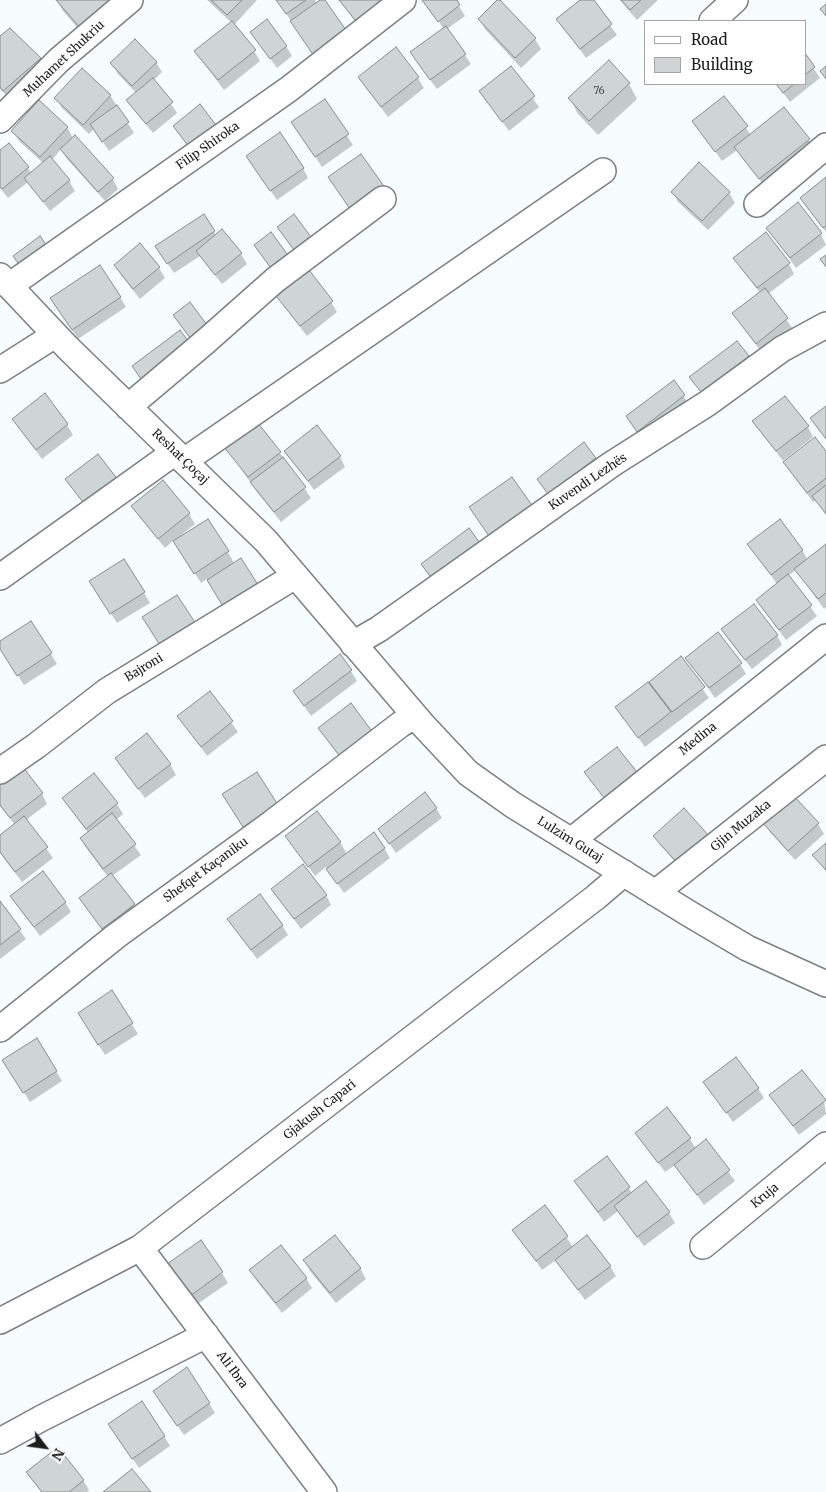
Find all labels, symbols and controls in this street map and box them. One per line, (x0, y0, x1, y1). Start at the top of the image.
street label: Muhamet Shukriu (21, 18, 107, 100)
legend (644, 20, 806, 85)
text: Road (691, 30, 727, 49)
text: Building (691, 55, 753, 74)
house number: 76 (593, 85, 605, 97)
street label: Filip Shiroka (174, 119, 242, 173)
street label: Reshat Çoçaj (149, 426, 211, 488)
street label: Kuvendi Lezhës (546, 451, 630, 513)
street label: Bajroni (122, 651, 166, 685)
street label: Medina (676, 720, 720, 758)
street label: Gjin Muzaka (708, 797, 774, 855)
street label: Lulzim Gutaj (535, 814, 605, 866)
street label: Shefqet Kaçaniku (161, 834, 251, 906)
street label: Gjakush Capari (281, 1077, 359, 1143)
street label: Kruja (748, 1181, 782, 1211)
street label: Ali Ibra (213, 1349, 251, 1391)
north arrow (20, 1422, 70, 1472)
text: N (47, 1445, 69, 1464)

